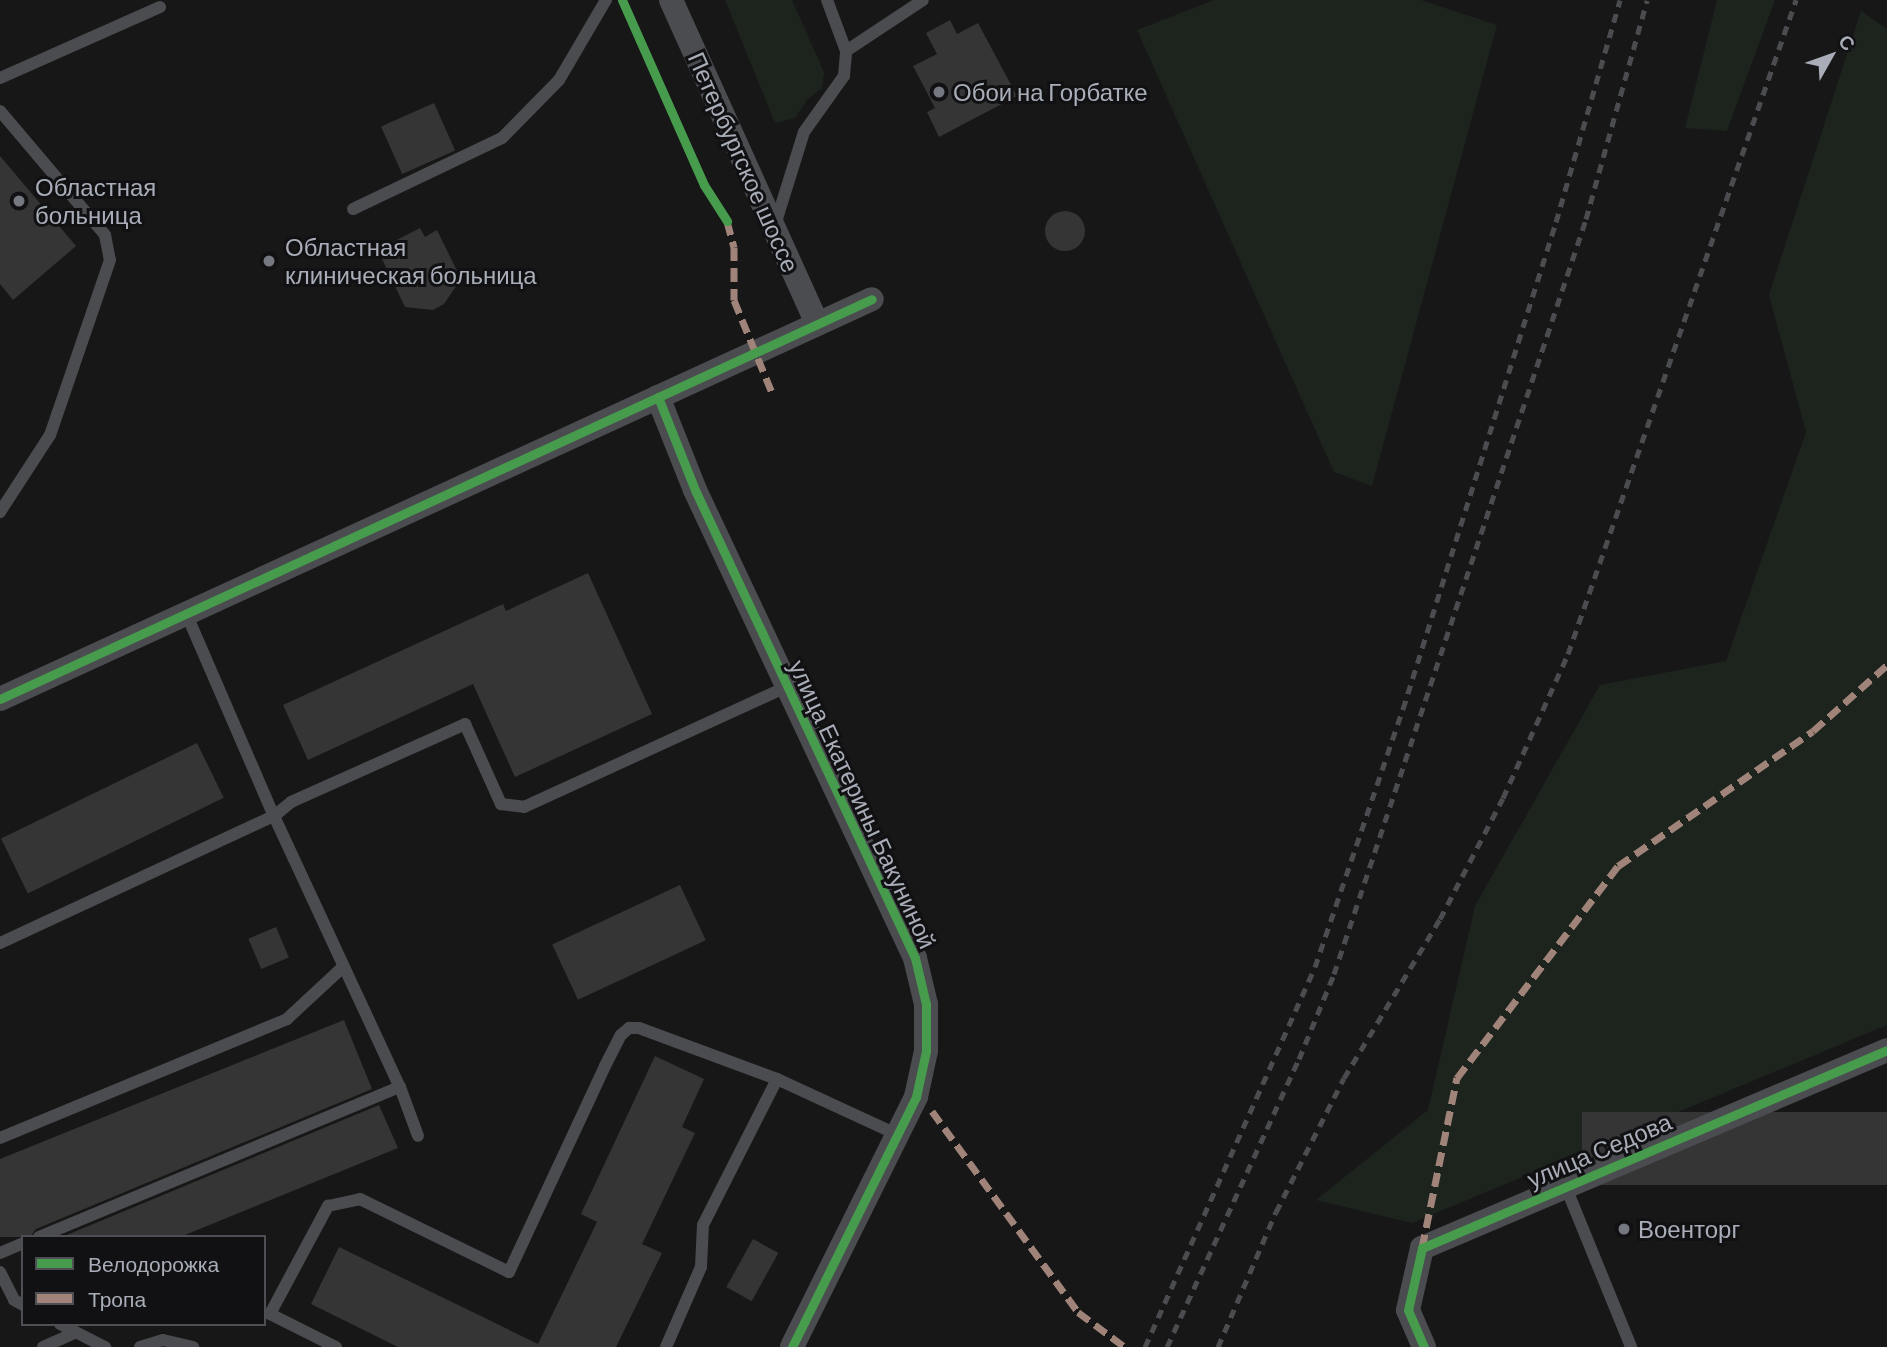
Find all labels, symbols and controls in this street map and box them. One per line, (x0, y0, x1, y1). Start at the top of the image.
north arrow (1796, 21, 1866, 91)
text: С (1834, 30, 1861, 55)
street label: Петербургское шоссе (682, 47, 806, 277)
place label: Обои на Горбатке (953, 78, 1148, 106)
marker: Обои на Горбатке (931, 84, 947, 100)
place label: Областная больница (35, 173, 156, 229)
marker: Областная больница (9, 191, 29, 211)
place label: Областная клиническая больница (285, 233, 537, 289)
marker: Областная клиническая больница (259, 251, 279, 271)
street label: улица Екатерины Бакуниной (783, 655, 943, 953)
street label: улица Седова (1522, 1107, 1676, 1193)
place label: Военторг (1638, 1215, 1740, 1243)
marker: Военторг (1616, 1221, 1632, 1237)
legend (21, 1235, 266, 1326)
text: Велодорожка (88, 1251, 219, 1276)
text: Тропа (88, 1286, 146, 1311)

